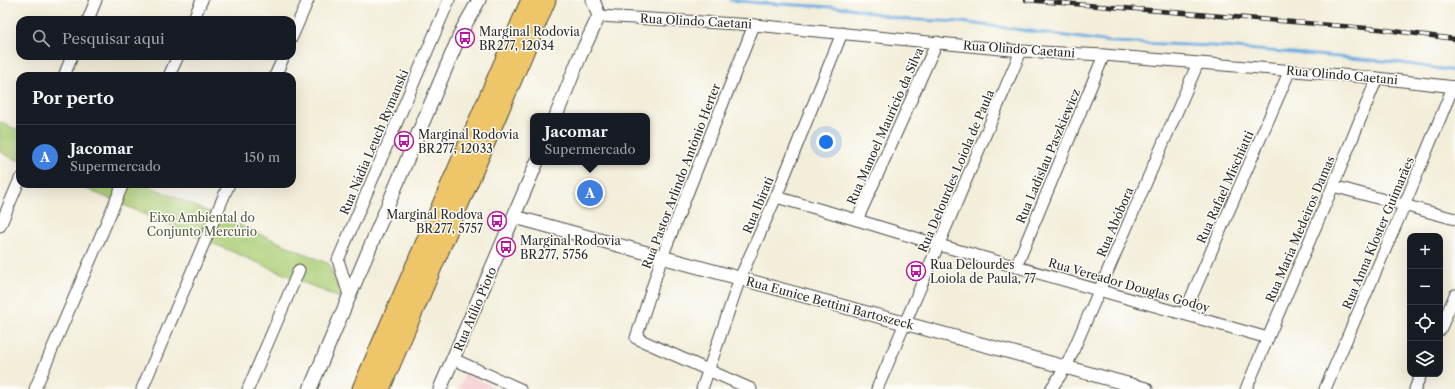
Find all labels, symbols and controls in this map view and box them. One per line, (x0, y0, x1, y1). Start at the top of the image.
street label: Rua Olindo Caetani (640, 11, 753, 31)
search box (16, 16, 296, 60)
place label: Marginal Rodovia BR277, 12034 (479, 24, 580, 53)
icon: search (30, 27, 52, 49)
bus stop icon: Marginal Rodovia BR277, 12034 (454, 27, 476, 49)
text: Pesquisar aqui (62, 29, 165, 48)
street label: Rua Olindo Caetani (963, 38, 1076, 60)
street label: Rua Manoel Maurício da Silva (843, 44, 927, 207)
street label: Rua Olindo Caetani (1286, 63, 1399, 87)
street label: Rua Nádia Leuch Rymanski (336, 67, 412, 217)
street label: Rua Pastor Arlindo Antônio Herter (639, 81, 723, 271)
street label: Rua Ladislau Paszkiewicz (1013, 86, 1083, 226)
street label: Rua Delourdes Loiola de Paula (915, 87, 997, 255)
text: Por perto (32, 88, 114, 108)
popup (530, 113, 650, 165)
text: Jacomar (545, 122, 608, 141)
place label: Marginal Rodovia BR277, 12033 (418, 127, 519, 156)
street label: Rua Rafael Mischiatti (1193, 128, 1257, 246)
bus stop icon: Marginal Rodovia BR277, 12033 (393, 130, 415, 152)
your location (816, 132, 836, 152)
text: Jacomar (70, 139, 133, 158)
text: Supermercado (545, 141, 635, 157)
text: A (40, 149, 50, 165)
text: 150 m (244, 149, 280, 165)
street label: Rua Maria Medeiros Damas (1262, 153, 1338, 305)
street label: Rua Anna Kloster Guimarães (1339, 154, 1417, 312)
text: Supermercado (70, 158, 161, 174)
street label: Rua Ibirati (739, 174, 777, 236)
pin: A (577, 178, 603, 208)
street label: Rua Abóbora (1094, 184, 1137, 259)
place label: Marginal Rodova BR277, 5757 (386, 207, 484, 236)
park label: Eixo Ambiental do Conjunto Mercúrio (147, 210, 257, 239)
bus stop icon: Marginal Rodova BR277, 5757 (486, 210, 508, 232)
place label: Marginal Rodovia BR277, 5756 (520, 233, 621, 262)
map controls (1407, 233, 1443, 377)
button: + (1407, 233, 1443, 269)
bus stop icon: Marginal Rodovia BR277, 5756 (495, 236, 517, 258)
street label: Rua Vereador Douglas Godoy (1047, 255, 1212, 315)
place label: Rua Delourdes Loiola de Paula, 77 (930, 257, 1036, 286)
bus stop icon: Rua Delourdes Loiola de Paula, 77 (905, 260, 927, 282)
street label: Rua Atílio Pioto (451, 265, 499, 353)
button: − (1407, 269, 1443, 305)
street label: Rua Eunice Bettini Bartoszeck (745, 273, 916, 333)
button: locate (1407, 305, 1443, 341)
button: layers (1407, 341, 1443, 377)

